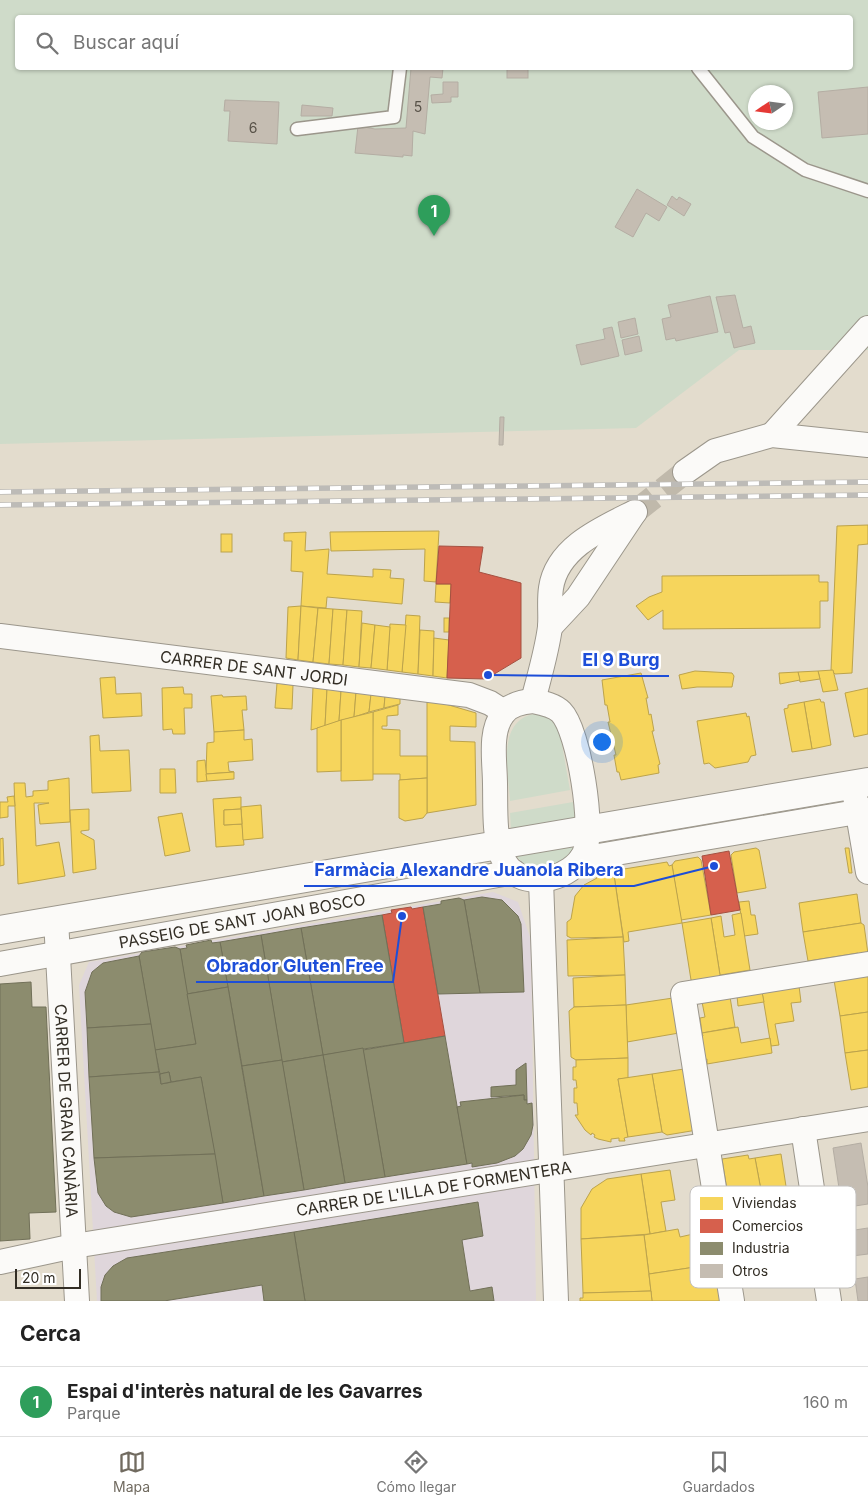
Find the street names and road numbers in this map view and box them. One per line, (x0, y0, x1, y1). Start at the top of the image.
street label: CARRER DE SANT JORDI (159, 646, 349, 690)
street label: PASSEIG DE SANT JOAN BOSCO (117, 889, 367, 953)
street label: CARRER DE GRAN CANÀRIA (51, 1003, 82, 1218)
street label: CARRER DE L'ILLA DE FORMENTERA (295, 1157, 573, 1220)

